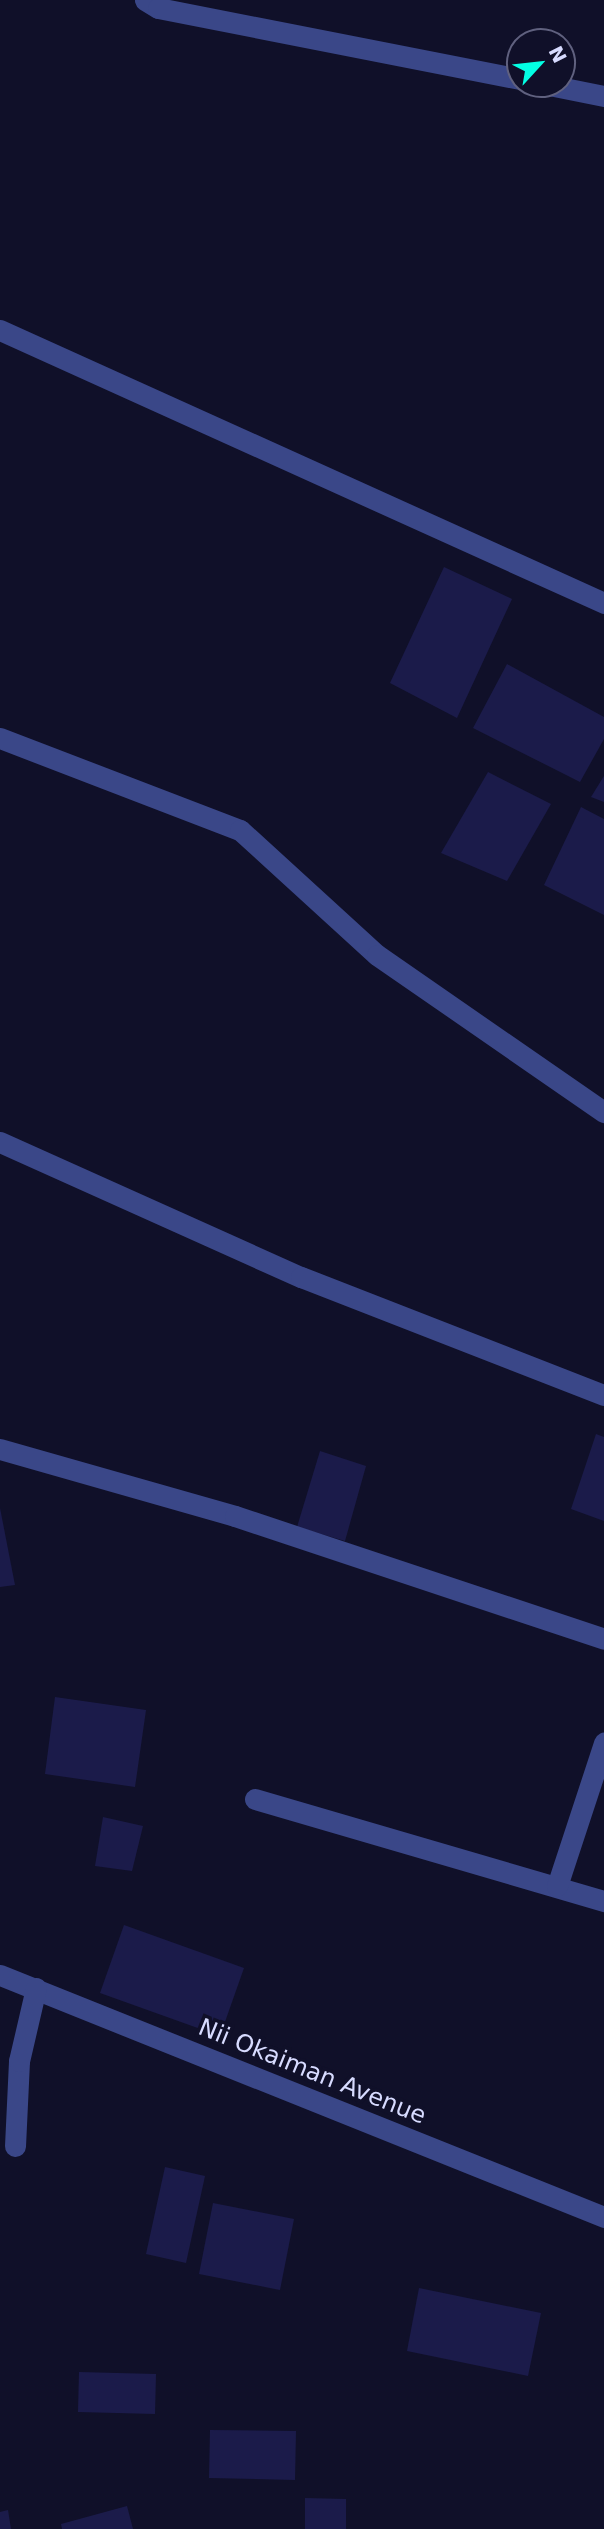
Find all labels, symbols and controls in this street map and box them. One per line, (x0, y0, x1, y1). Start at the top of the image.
north arrow (506, 28, 576, 98)
text: N (545, 42, 571, 66)
street label: Nii Okaiman Avenue (194, 2013, 430, 2131)

